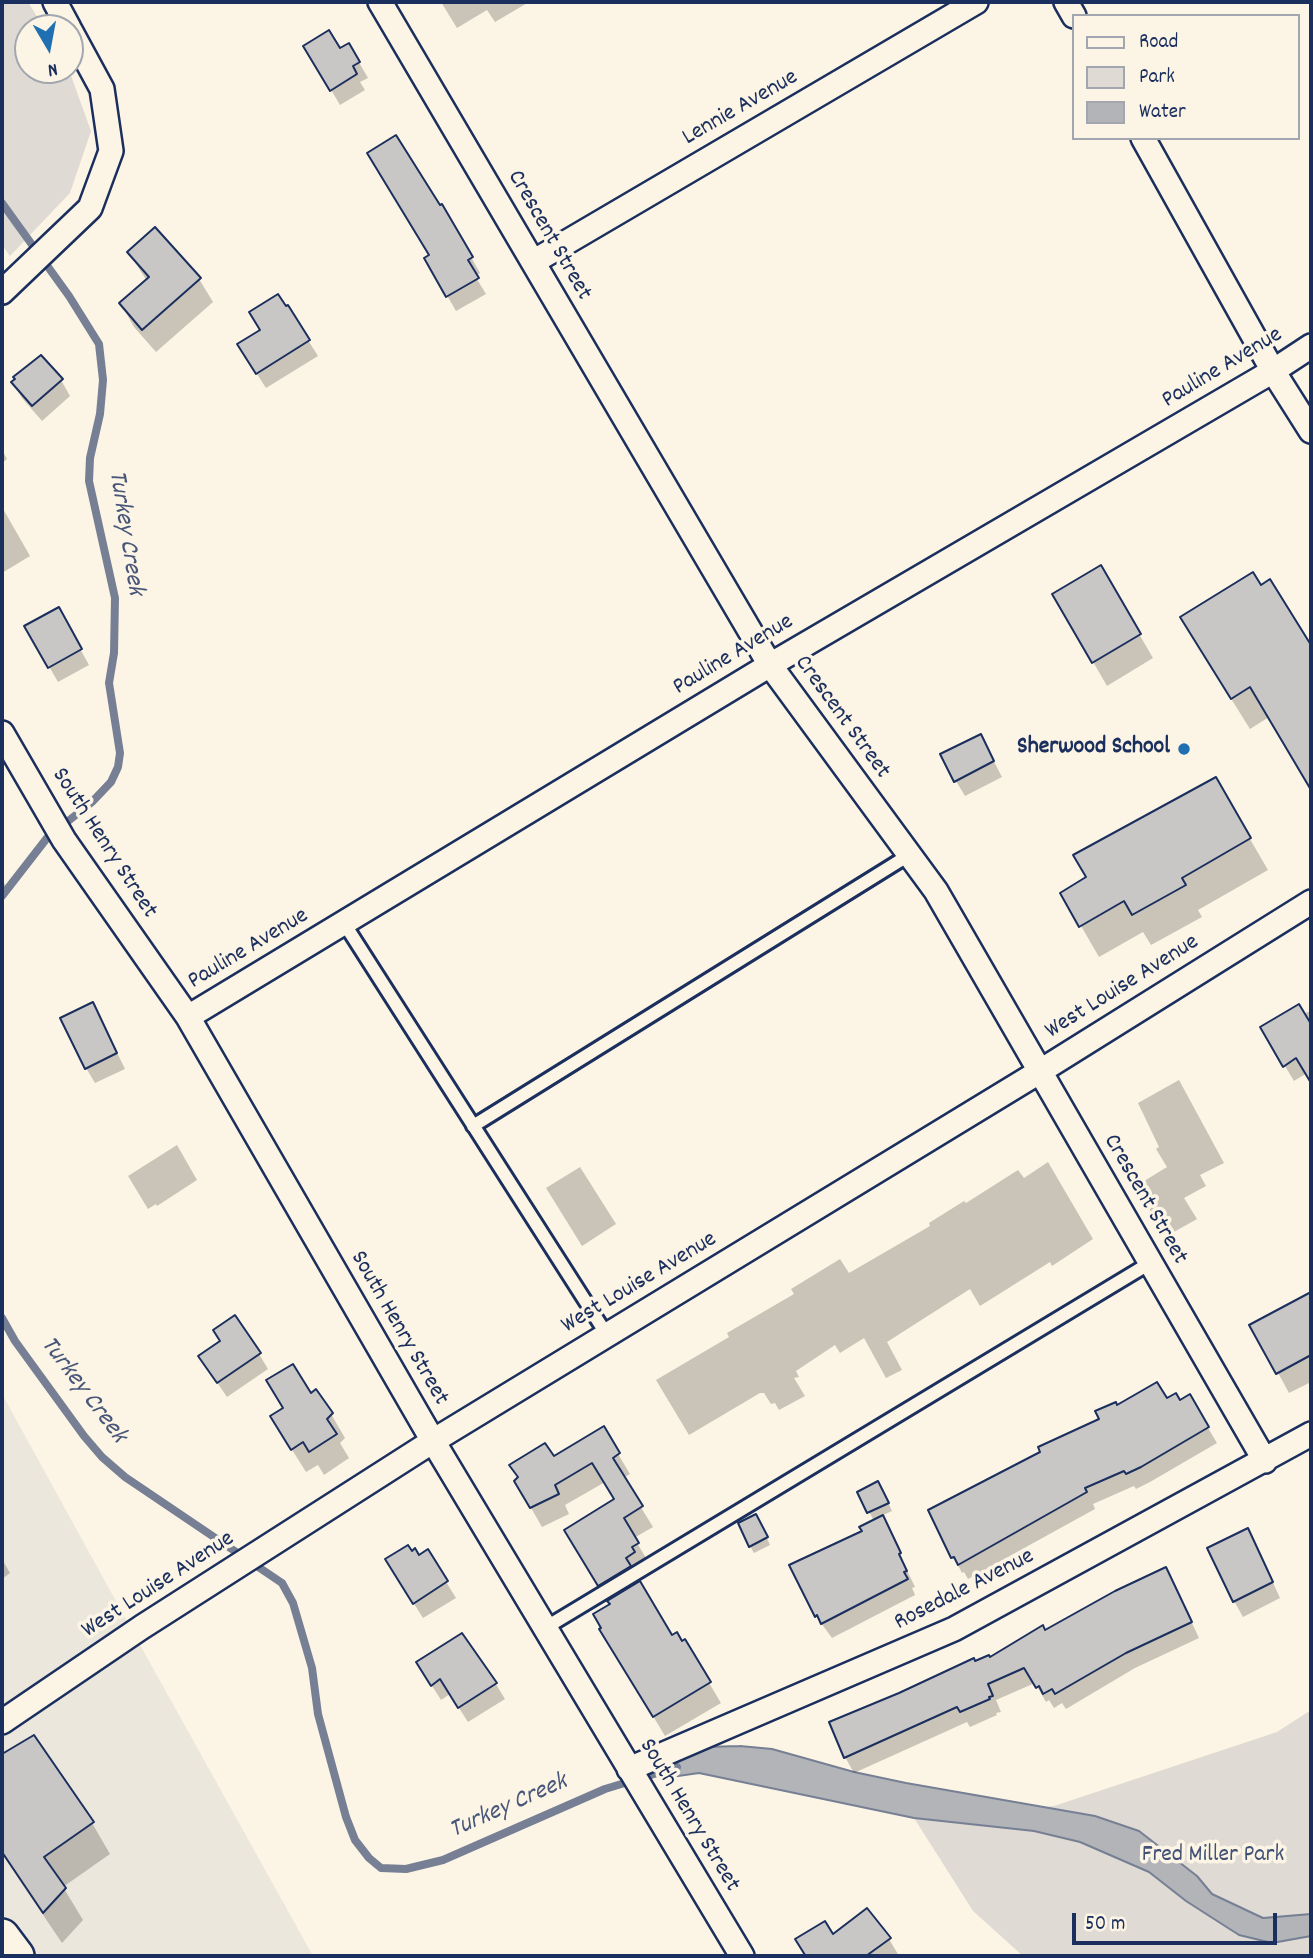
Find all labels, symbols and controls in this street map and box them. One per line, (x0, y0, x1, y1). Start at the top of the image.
north arrow (14, 14, 84, 84)
legend (1072, 14, 1299, 140)
text: Road (1139, 28, 1178, 58)
text: N (45, 54, 59, 82)
text: Park (1139, 63, 1175, 93)
street label: Lennie Avenue (678, 64, 804, 154)
text: Water (1139, 98, 1186, 128)
street label: Crescent Street (499, 166, 597, 306)
street label: Pauline Avenue (1158, 322, 1288, 416)
water label: Turkey Creek (99, 468, 149, 598)
street label: Pauline Avenue (669, 609, 799, 703)
street label: Crescent Street (787, 651, 895, 785)
place label: Sherwood School (1017, 735, 1170, 763)
marker: Sherwood School (1176, 741, 1192, 757)
street label: South Henry Street (44, 763, 162, 925)
street label: Pauline Avenue (184, 903, 314, 997)
street label: West Louise Avenue (1041, 929, 1205, 1047)
street label: Crescent Street (1095, 1130, 1193, 1270)
street label: West Louise Avenue (557, 1226, 723, 1342)
street label: South Henry Street (342, 1247, 454, 1411)
water label: Turkey Creek (32, 1331, 132, 1451)
street label: West Louise Avenue (77, 1526, 241, 1646)
street label: Rosedale Avenue (890, 1543, 1040, 1639)
street label: South Henry Street (631, 1734, 745, 1898)
water label: Turkey Creek (445, 1768, 573, 1848)
park label: Fred Miller Park (1142, 1843, 1284, 1871)
scale bar (1075, 1898, 1280, 1942)
text: 50 m (1085, 1910, 1125, 1940)

